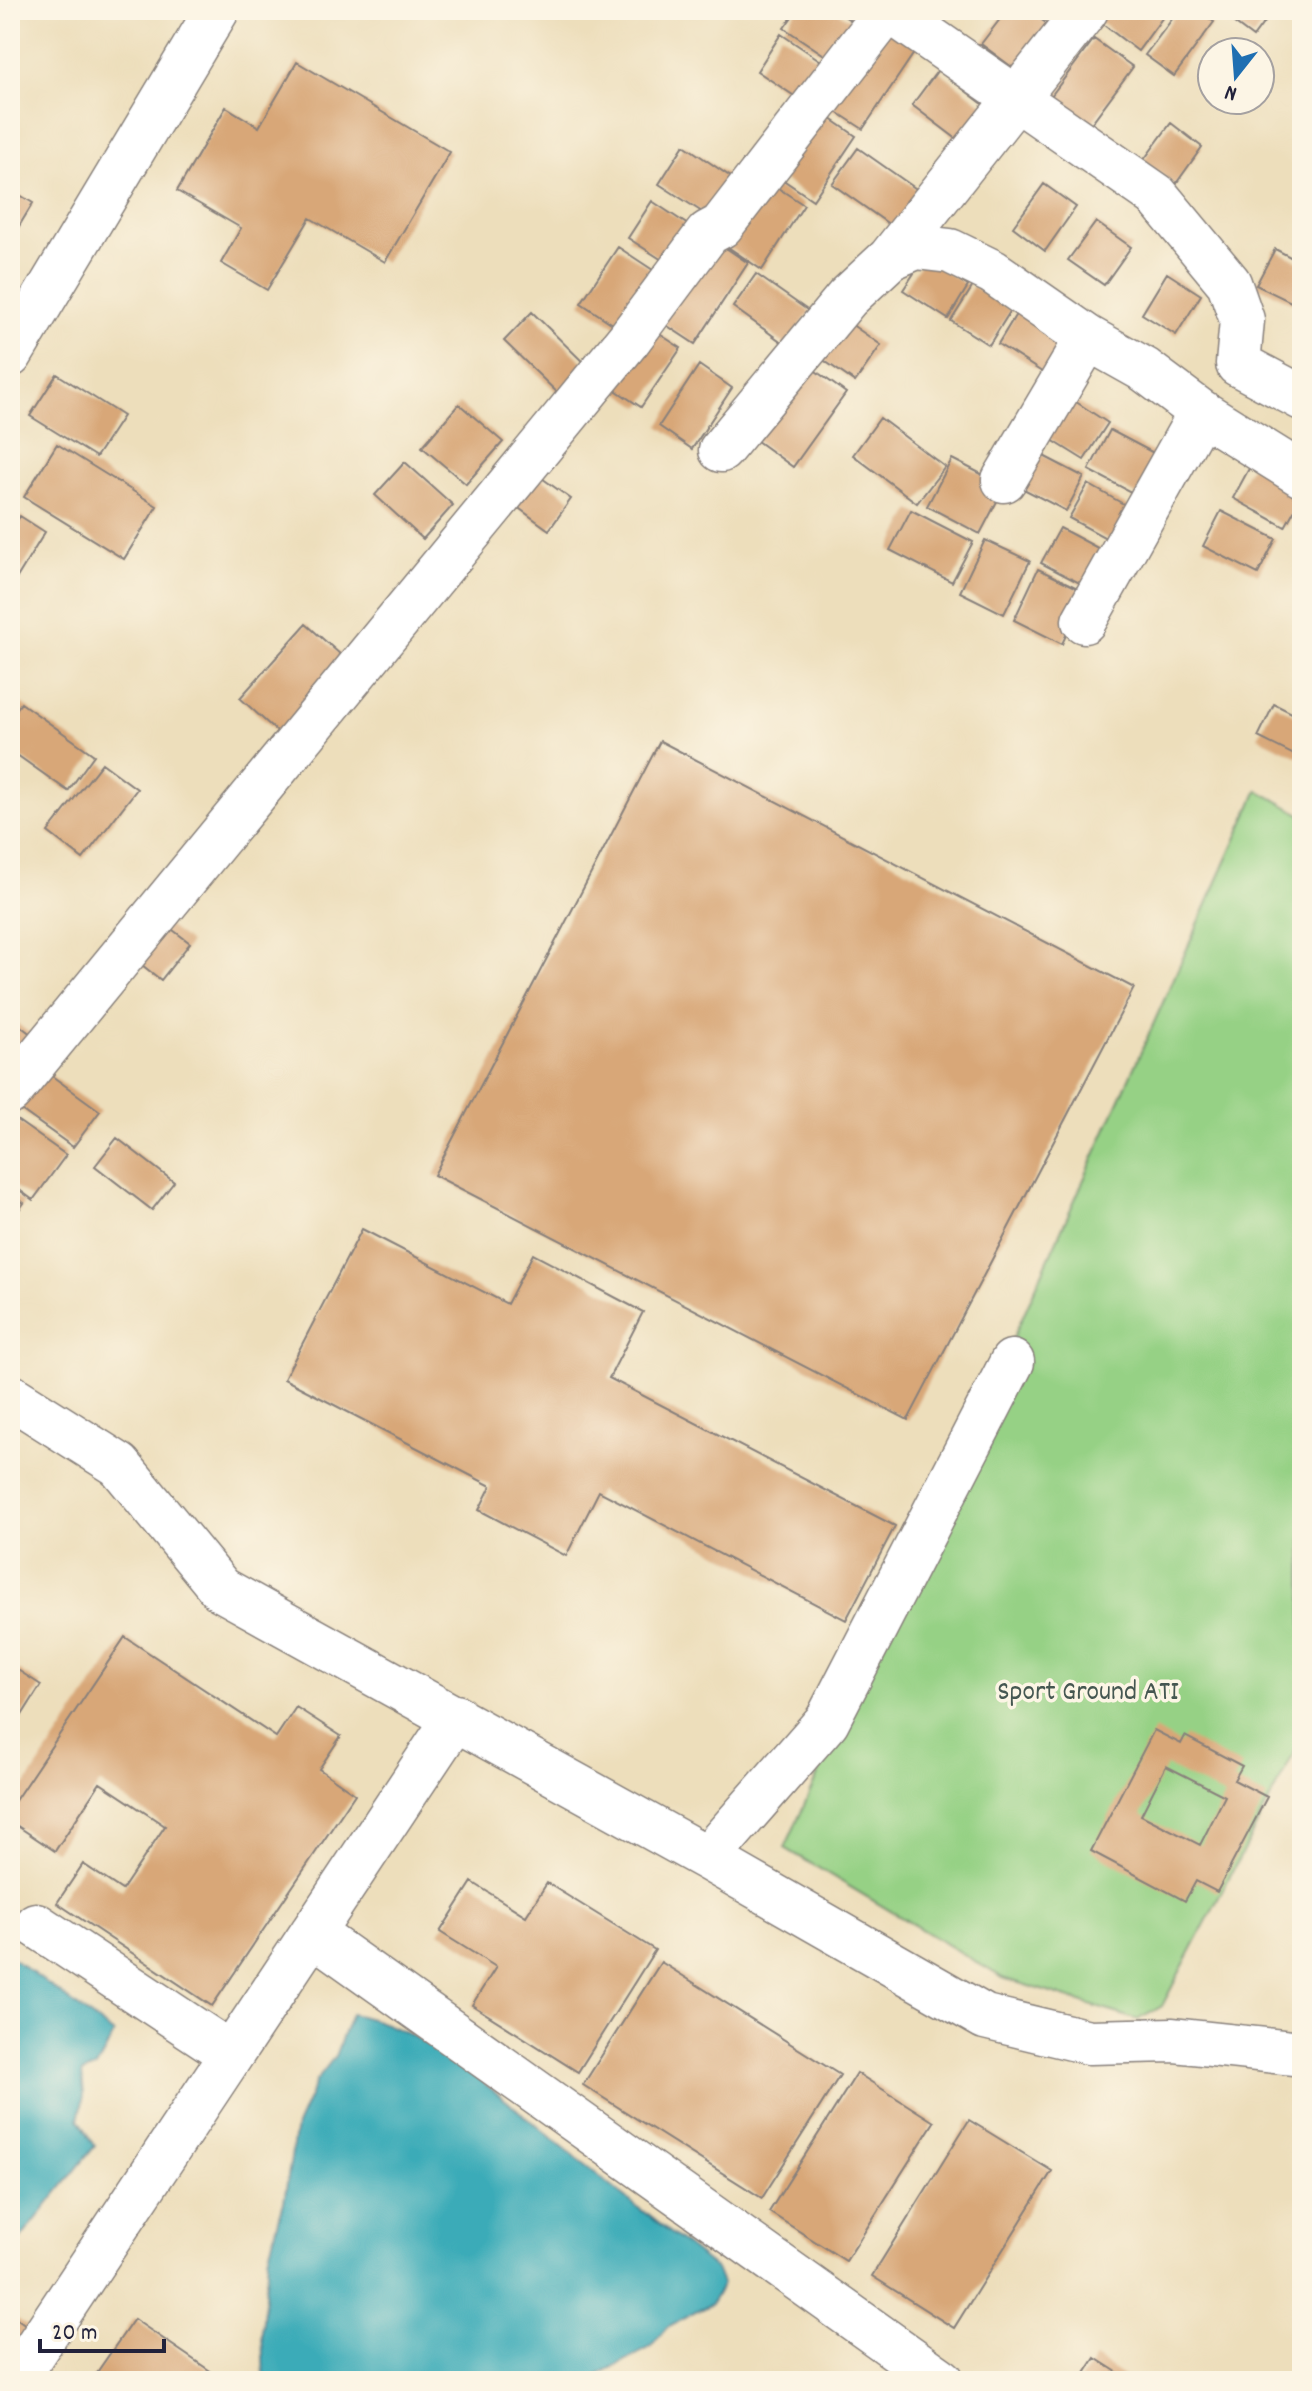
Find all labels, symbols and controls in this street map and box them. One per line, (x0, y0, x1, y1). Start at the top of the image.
north arrow (1196, 36, 1276, 116)
text: N (1221, 75, 1241, 108)
park label: Sport Ground ATI (997, 1674, 1179, 1714)
scale bar (40, 2303, 164, 2353)
text: 20 m (52, 2317, 98, 2351)

